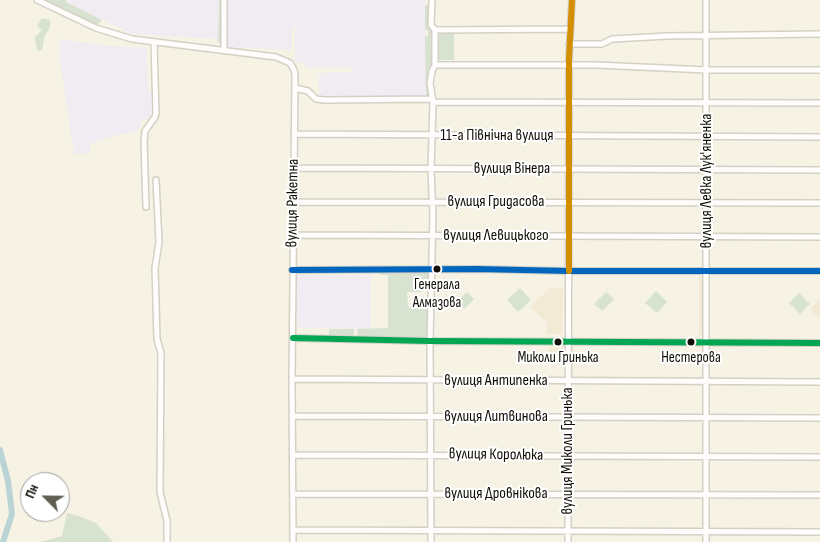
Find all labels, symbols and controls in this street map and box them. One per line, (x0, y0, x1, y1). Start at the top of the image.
street label: вулиця Левка Лук'яненка (697, 114, 717, 248)
street label: 11-а Північна вулиця (440, 126, 554, 146)
street label: вулиця Ракетна (283, 159, 303, 247)
street label: вулиця Вінера (474, 159, 550, 179)
street label: вулиця Гридасова (447, 192, 545, 212)
street label: вулиця Левицького (443, 226, 549, 246)
marker: Генерала Алмазова (432, 264, 442, 274)
place label: Генерала Алмазова (413, 276, 461, 311)
marker: Миколи Гринька (553, 337, 563, 347)
marker: Нестерова (686, 337, 696, 347)
place label: Миколи Гринька (517, 349, 599, 367)
place label: Нестерова (661, 349, 721, 367)
street label: вулиця Антипенка (444, 371, 548, 391)
street label: вулиця Миколи Гринька (558, 387, 578, 515)
street label: вулиця Литвинова (444, 407, 548, 427)
street label: вулиця Королюка (449, 445, 543, 465)
north arrow (20, 472, 70, 522)
text: Пн (21, 482, 42, 501)
street label: вулиця Дровнікова (444, 484, 548, 504)

